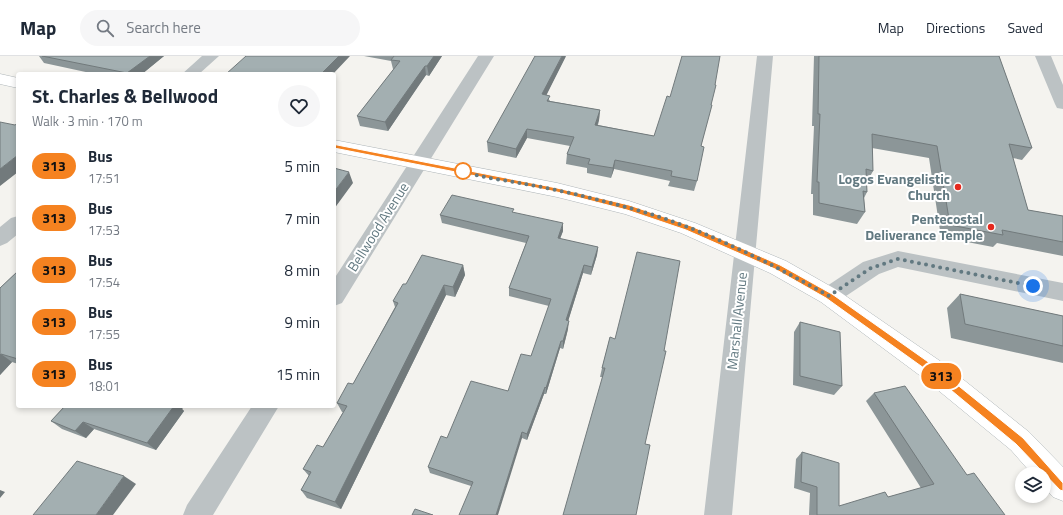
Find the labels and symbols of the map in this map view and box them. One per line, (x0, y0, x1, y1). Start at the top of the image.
unlabelled marker (454, 162, 472, 180)
place label: Logos Evangelistic Church (838, 168, 950, 205)
street label: Bellwood Avenue (342, 178, 413, 275)
marker: Logos Evangelistic Church (953, 182, 963, 192)
place label: Pentecostal Deliverance Temple (865, 208, 983, 245)
marker: Pentecostal Deliverance Temple (986, 222, 996, 232)
street label: Marshall Avenue (721, 271, 752, 371)
your location (1023, 276, 1043, 296)
line badge: 313 (918, 363, 964, 389)

